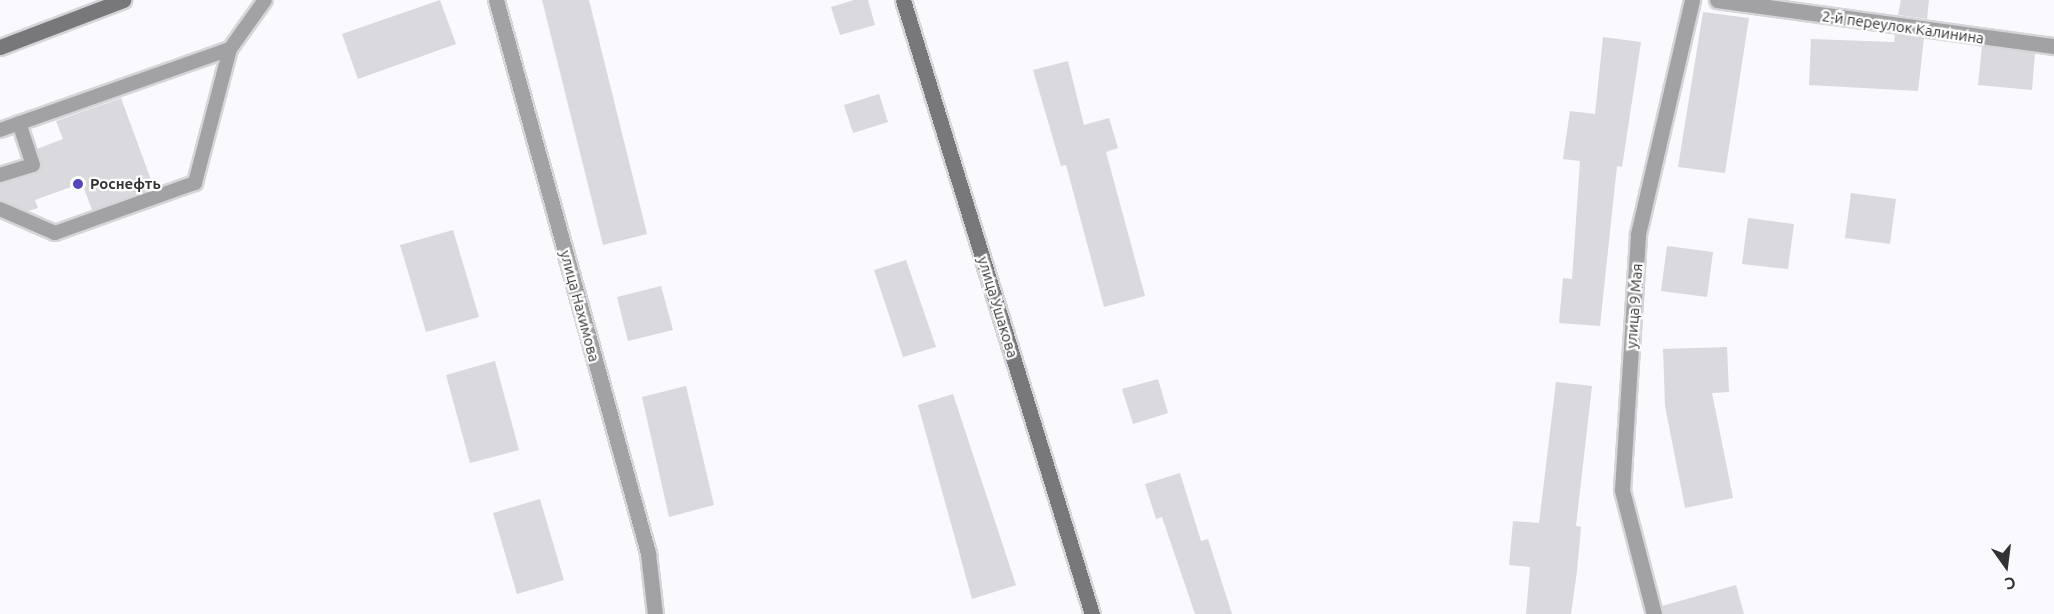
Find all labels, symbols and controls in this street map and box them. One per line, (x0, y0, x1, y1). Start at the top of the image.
street label: 2-й переулок Калинина (1821, 7, 1985, 47)
place label: Роснефть (90, 175, 161, 193)
marker: Роснефть (71, 177, 85, 191)
street label: улица Нахимова (556, 248, 604, 364)
street label: улица Ушакова (974, 254, 1022, 360)
street label: улица 9 Мая (1622, 263, 1646, 349)
north arrow (1976, 536, 2036, 596)
text: С (2003, 573, 2018, 593)

